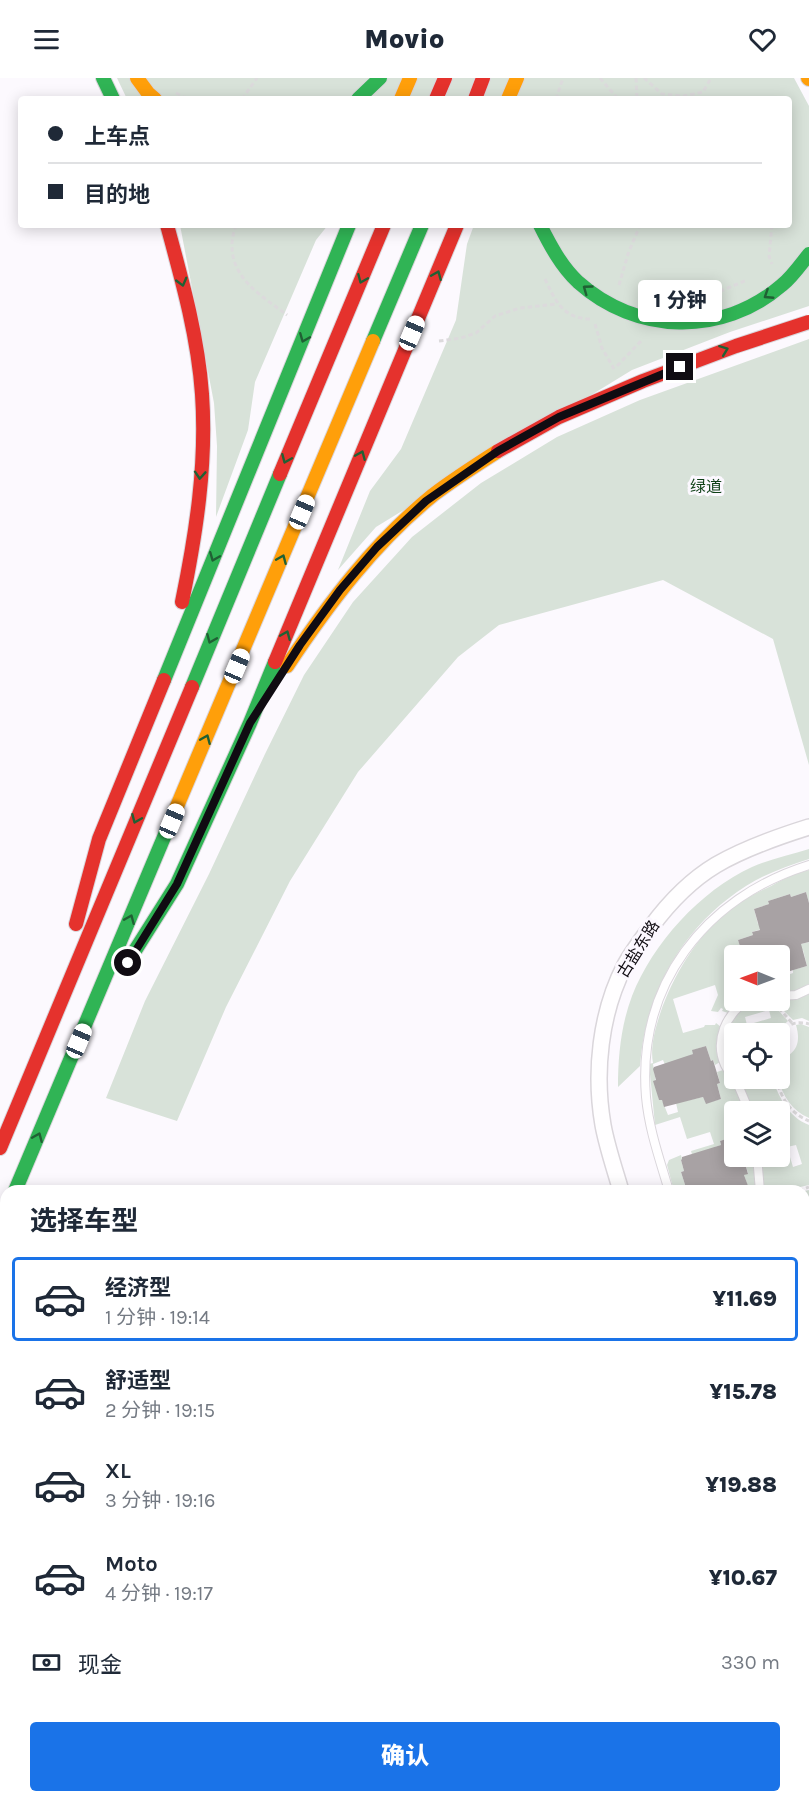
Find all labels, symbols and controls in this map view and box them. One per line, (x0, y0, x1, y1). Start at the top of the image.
icon: menu (30, 23, 63, 56)
text: Movio (364, 23, 445, 55)
icon: heart (746, 23, 779, 56)
text: 上车点 (84, 124, 150, 150)
text: 目的地 (84, 182, 150, 208)
one-way arrow (429, 270, 441, 281)
one-way arrow (357, 273, 369, 284)
one-way arrow (175, 276, 188, 286)
callout: 1 分钟 (638, 280, 722, 322)
one-way arrow (583, 285, 594, 296)
one-way arrow (764, 288, 774, 300)
text: 1 分钟 (653, 289, 707, 312)
car (397, 313, 427, 353)
one-way arrow (299, 331, 311, 342)
one-way arrow (718, 345, 729, 357)
route end (666, 353, 693, 380)
one-way arrow (354, 450, 366, 461)
one-way arrow (282, 453, 294, 464)
one-way arrow (194, 470, 207, 479)
park label: 绿道 (690, 477, 722, 496)
car (287, 492, 317, 532)
one-way arrow (209, 551, 221, 562)
one-way arrow (274, 555, 286, 566)
one-way arrow (279, 630, 291, 641)
one-way arrow (206, 633, 218, 644)
car (222, 646, 252, 686)
one-way arrow (199, 734, 211, 745)
car (157, 801, 187, 841)
one-way arrow (131, 812, 143, 823)
one-way arrow (123, 914, 135, 925)
street label: 古盐东路 (613, 917, 663, 981)
north arrow (724, 945, 790, 1011)
map controls (724, 945, 790, 1167)
route start (114, 949, 141, 976)
car (64, 1021, 94, 1061)
button: locate (724, 1023, 790, 1089)
button: layers (724, 1101, 790, 1167)
one-way arrow (31, 1132, 43, 1143)
text: 选择车型 (30, 1205, 138, 1237)
icon: car (33, 1272, 87, 1326)
text: 经济型 (105, 1275, 171, 1301)
text: ¥11.69 (712, 1286, 777, 1312)
text: 1 分钟 · 19:14 (105, 1306, 210, 1329)
icon: car (33, 1365, 87, 1419)
text: 舒适型 (105, 1368, 171, 1394)
text: ¥15.78 (709, 1379, 777, 1405)
text: 2 分钟 · 19:15 (105, 1399, 215, 1422)
icon: car (33, 1458, 87, 1512)
text: XL (105, 1458, 131, 1484)
text: ¥19.88 (705, 1472, 777, 1498)
text: 3 分钟 · 19:16 (105, 1489, 216, 1512)
icon: car (33, 1551, 87, 1605)
text: Moto (105, 1551, 158, 1577)
text: ¥10.67 (709, 1565, 777, 1591)
text: 4 分钟 · 19:17 (105, 1582, 213, 1605)
icon: cash (30, 1646, 63, 1679)
text: 330 m (721, 1651, 780, 1674)
text: 现金 (78, 1652, 122, 1678)
button: 确认 (30, 1722, 780, 1791)

